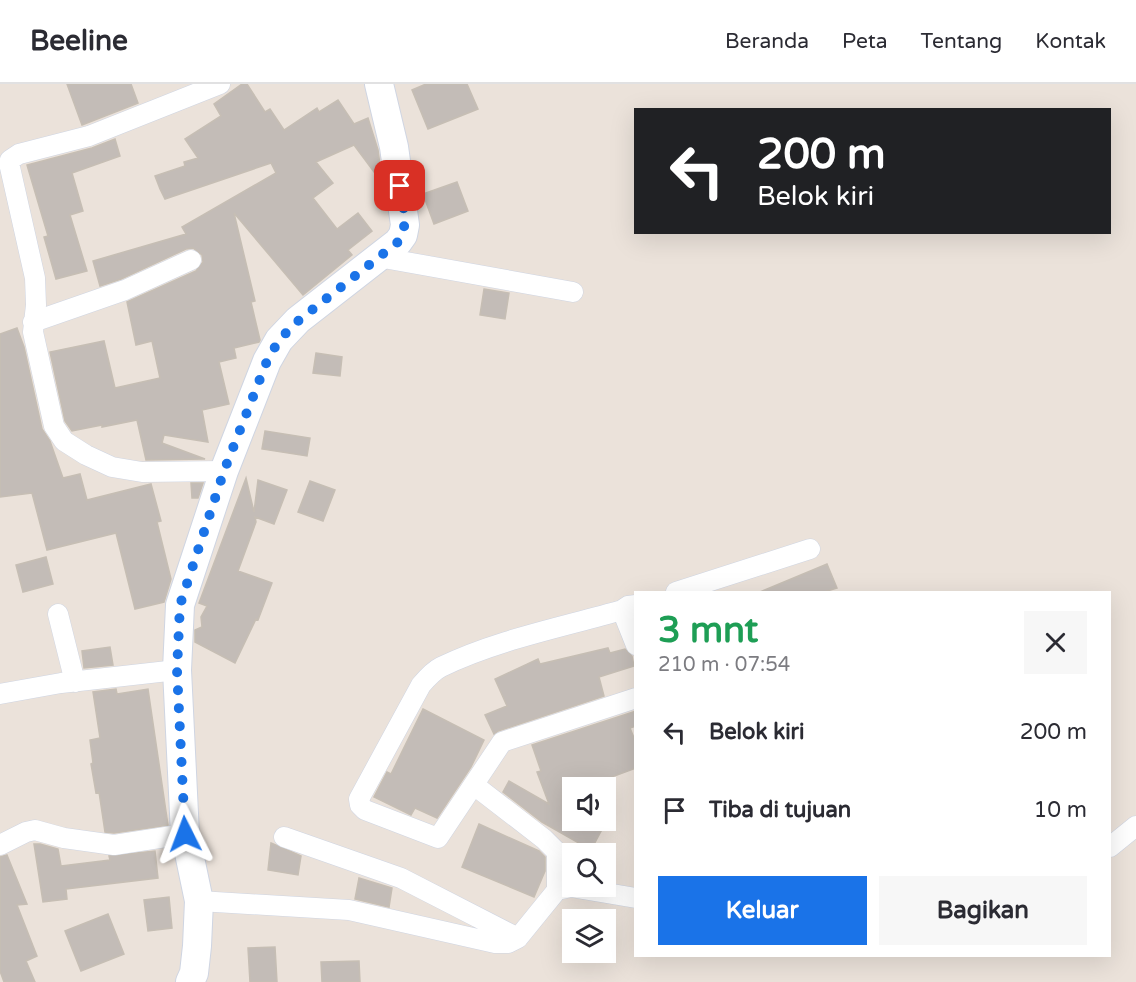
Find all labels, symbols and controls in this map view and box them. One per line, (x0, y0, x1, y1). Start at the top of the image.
text: Beeline (30, 24, 128, 58)
text: Beranda (725, 29, 809, 54)
text: Peta (842, 29, 888, 54)
text: Tentang (921, 29, 1002, 54)
text: Kontak (1035, 29, 1106, 54)
text: 200 m (757, 129, 886, 180)
icon: left (658, 132, 736, 210)
pin (374, 160, 425, 211)
icon: arrive (383, 169, 416, 202)
text: Belok kiri (757, 180, 874, 213)
text: 3 mnt (658, 609, 758, 652)
button: close (1024, 611, 1087, 674)
text: 210 m · 07:54 (658, 653, 790, 677)
icon: left (658, 716, 691, 749)
text: Belok kiri (709, 719, 805, 745)
text: 200 m (1020, 719, 1087, 745)
map controls (562, 777, 616, 963)
button: sound (562, 777, 616, 831)
icon: arrive (658, 794, 691, 827)
text: Tiba di tujuan (709, 797, 851, 823)
text: 10 m (1033, 797, 1087, 823)
position arrow (153, 802, 217, 866)
button: search (562, 843, 616, 897)
button: Keluar (658, 876, 867, 945)
button: Bagikan (879, 876, 1087, 945)
button: layers (562, 909, 616, 963)

